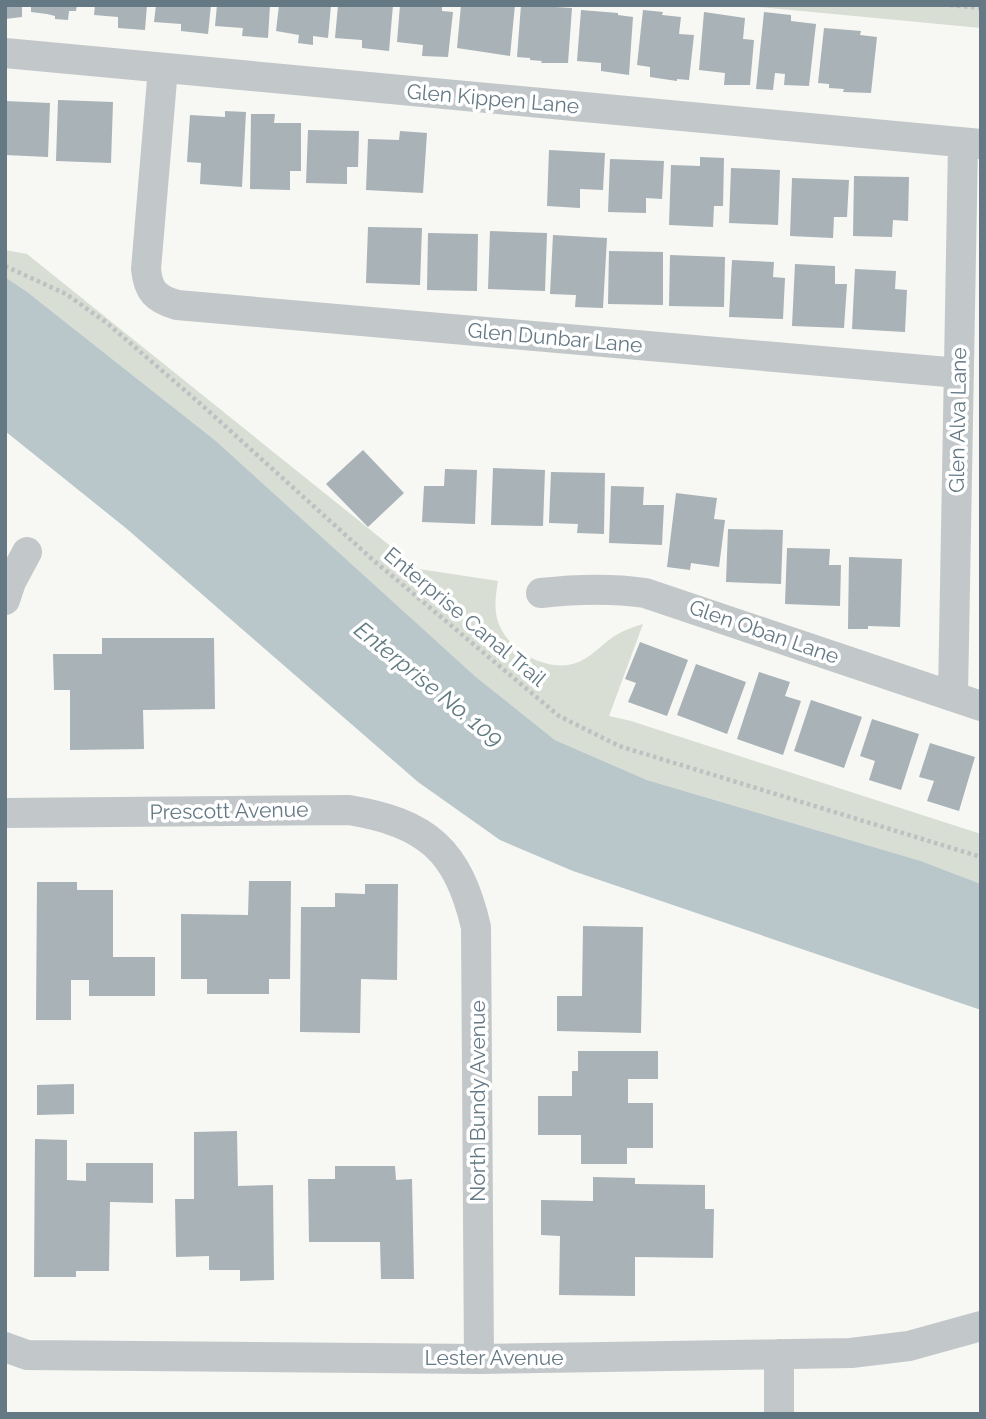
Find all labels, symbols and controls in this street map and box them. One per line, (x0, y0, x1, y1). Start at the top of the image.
street label: Glen Kippen Lane (406, 79, 580, 118)
street label: Glen Dunbar Lane (467, 317, 643, 358)
street label: Glen Alva Lane (944, 347, 971, 493)
street label: Enterprise Canal Trail (379, 542, 551, 692)
street label: Glen Oban Lane (686, 594, 842, 669)
water label: Enterprise No. 109 (349, 615, 509, 752)
street label: Prescott Avenue (149, 797, 309, 824)
street label: North Bundy Avenue (465, 1000, 490, 1202)
street label: Lester Avenue (425, 1345, 563, 1370)

